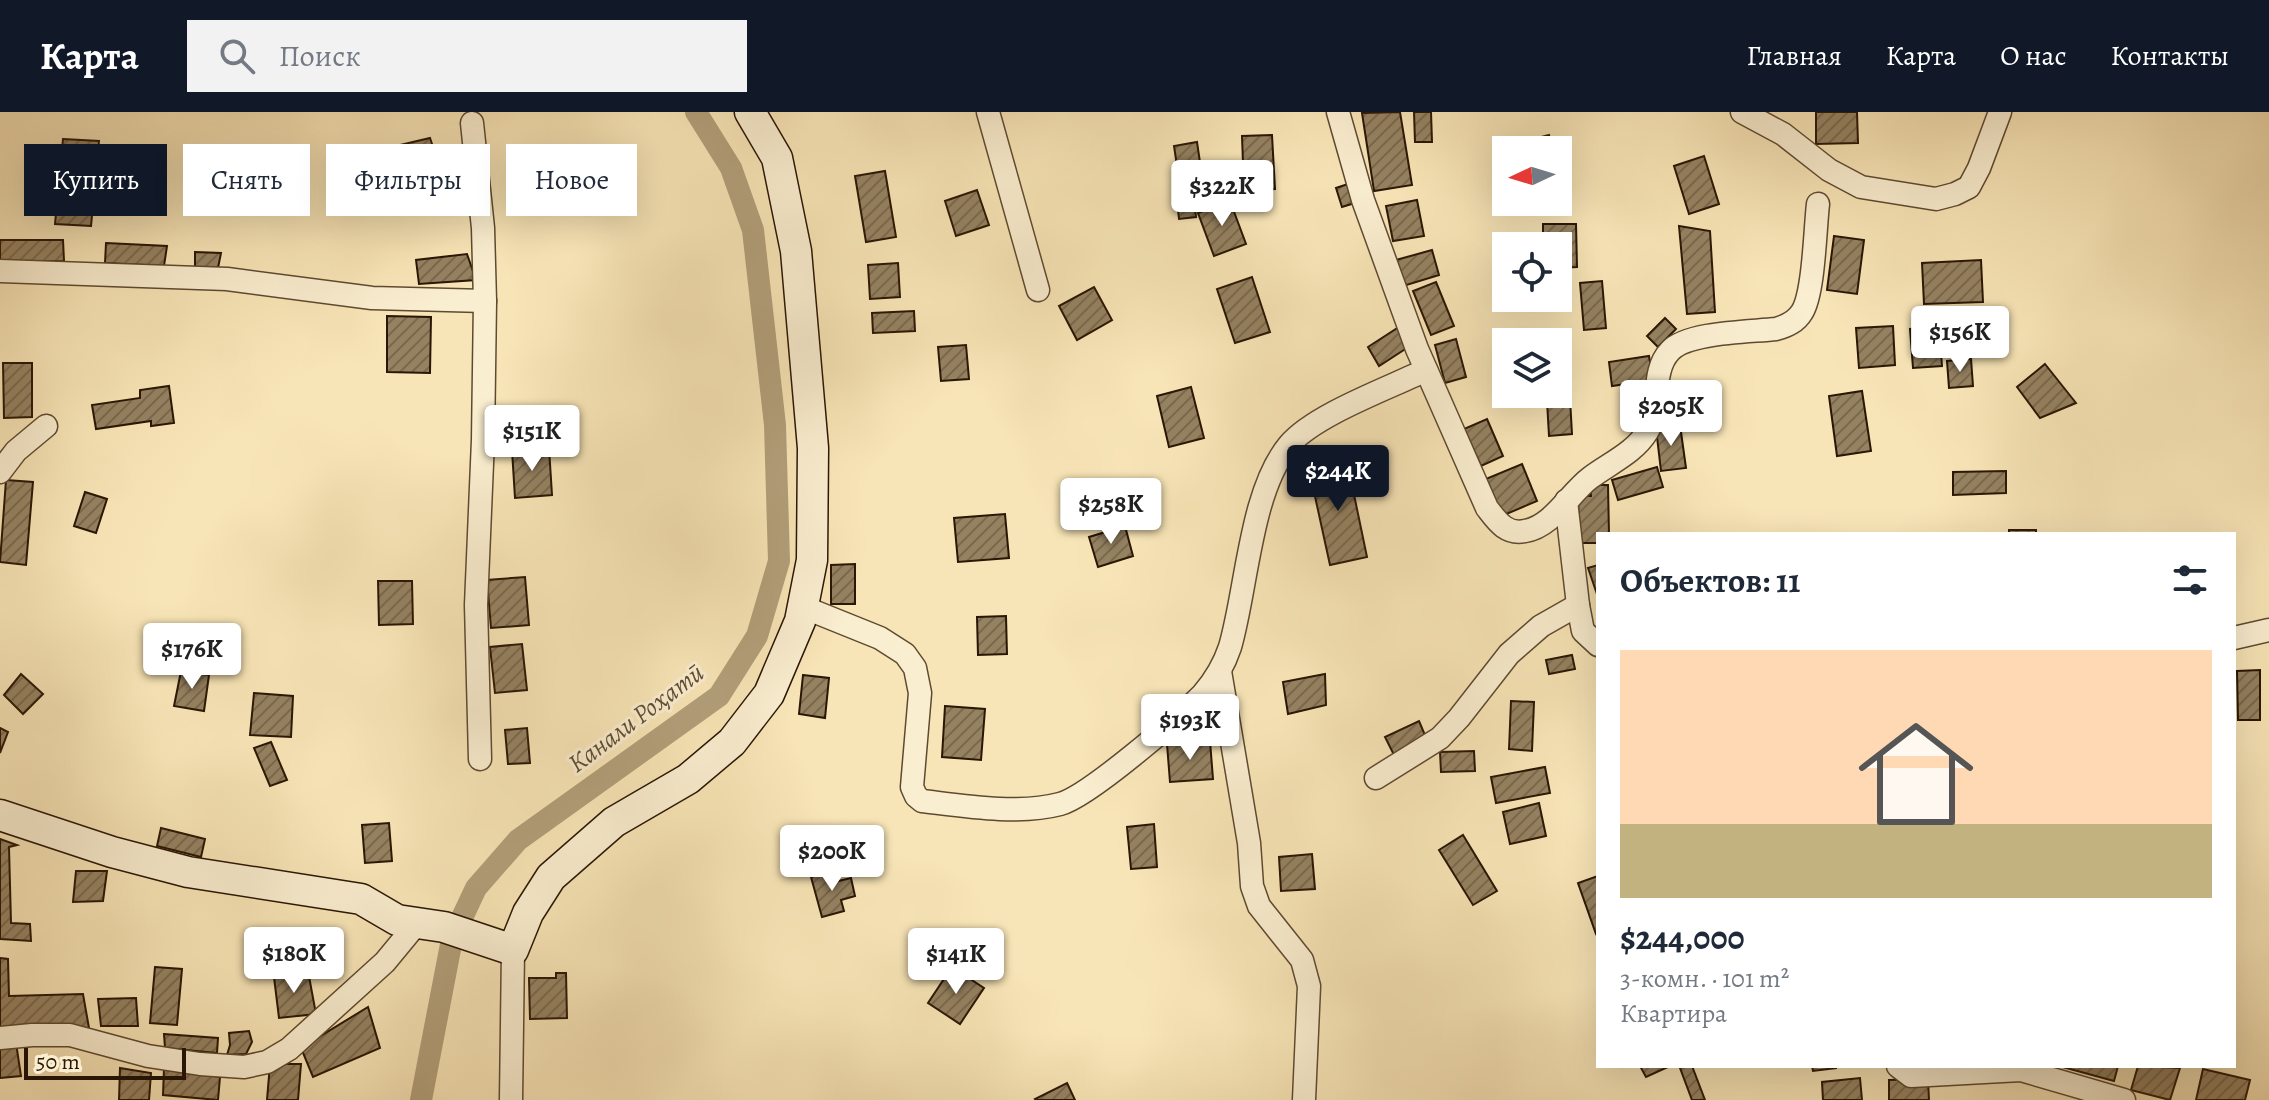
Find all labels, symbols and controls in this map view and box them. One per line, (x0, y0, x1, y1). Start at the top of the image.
search box (187, 20, 747, 92)
text: Карта (40, 30, 139, 82)
icon: search (215, 34, 259, 78)
text: Поиск (279, 36, 361, 76)
text: Главная (1746, 37, 1842, 75)
text: Карта (1886, 37, 1956, 75)
text: О нас (2000, 37, 2067, 75)
text: Контакты (2111, 37, 2229, 75)
north arrow (1492, 136, 1572, 216)
map controls (1492, 136, 1572, 408)
chip: Купить (24, 144, 167, 216)
chip: Снять (183, 144, 310, 216)
chip: Фильтры (326, 144, 490, 216)
chip: Новое (506, 144, 637, 216)
pin: $322K (1166, 160, 1278, 228)
text: $322K (1189, 168, 1255, 203)
button: locate (1492, 232, 1572, 312)
pin: $156K (1904, 306, 2016, 374)
text: $156K (1929, 314, 1991, 349)
button: layers (1492, 328, 1572, 408)
pin: $205K (1615, 380, 1727, 448)
text: $205K (1638, 388, 1704, 423)
pin: $151K (476, 405, 588, 473)
text: $151K (503, 413, 561, 448)
pin: $244K (1282, 445, 1394, 513)
text: $244K (1305, 453, 1371, 488)
pin: $258K (1055, 478, 1167, 546)
text: $258K (1078, 486, 1144, 521)
text: Объектов: 11 (1620, 557, 1800, 604)
icon: filters (2168, 558, 2212, 602)
pin: $176K (136, 623, 248, 691)
text: $176K (161, 631, 223, 666)
water label: Канали Роҳатӣ (561, 655, 711, 781)
pin: $193K (1134, 694, 1246, 762)
text: $193K (1159, 702, 1221, 737)
icon: home (1844, 702, 1988, 846)
pin: $200K (776, 825, 888, 893)
text: $200K (798, 833, 866, 868)
text: $244,000 (1620, 914, 1745, 961)
pin: $180K (238, 927, 350, 995)
pin: $141K (900, 928, 1012, 996)
text: $180K (262, 935, 326, 970)
text: $141K (926, 936, 986, 971)
text: 3-комн. · 101 m² (1620, 961, 1789, 996)
text: Квартира (1620, 996, 1727, 1031)
scale bar (24, 1044, 186, 1080)
text: 50 m (36, 1047, 80, 1077)

